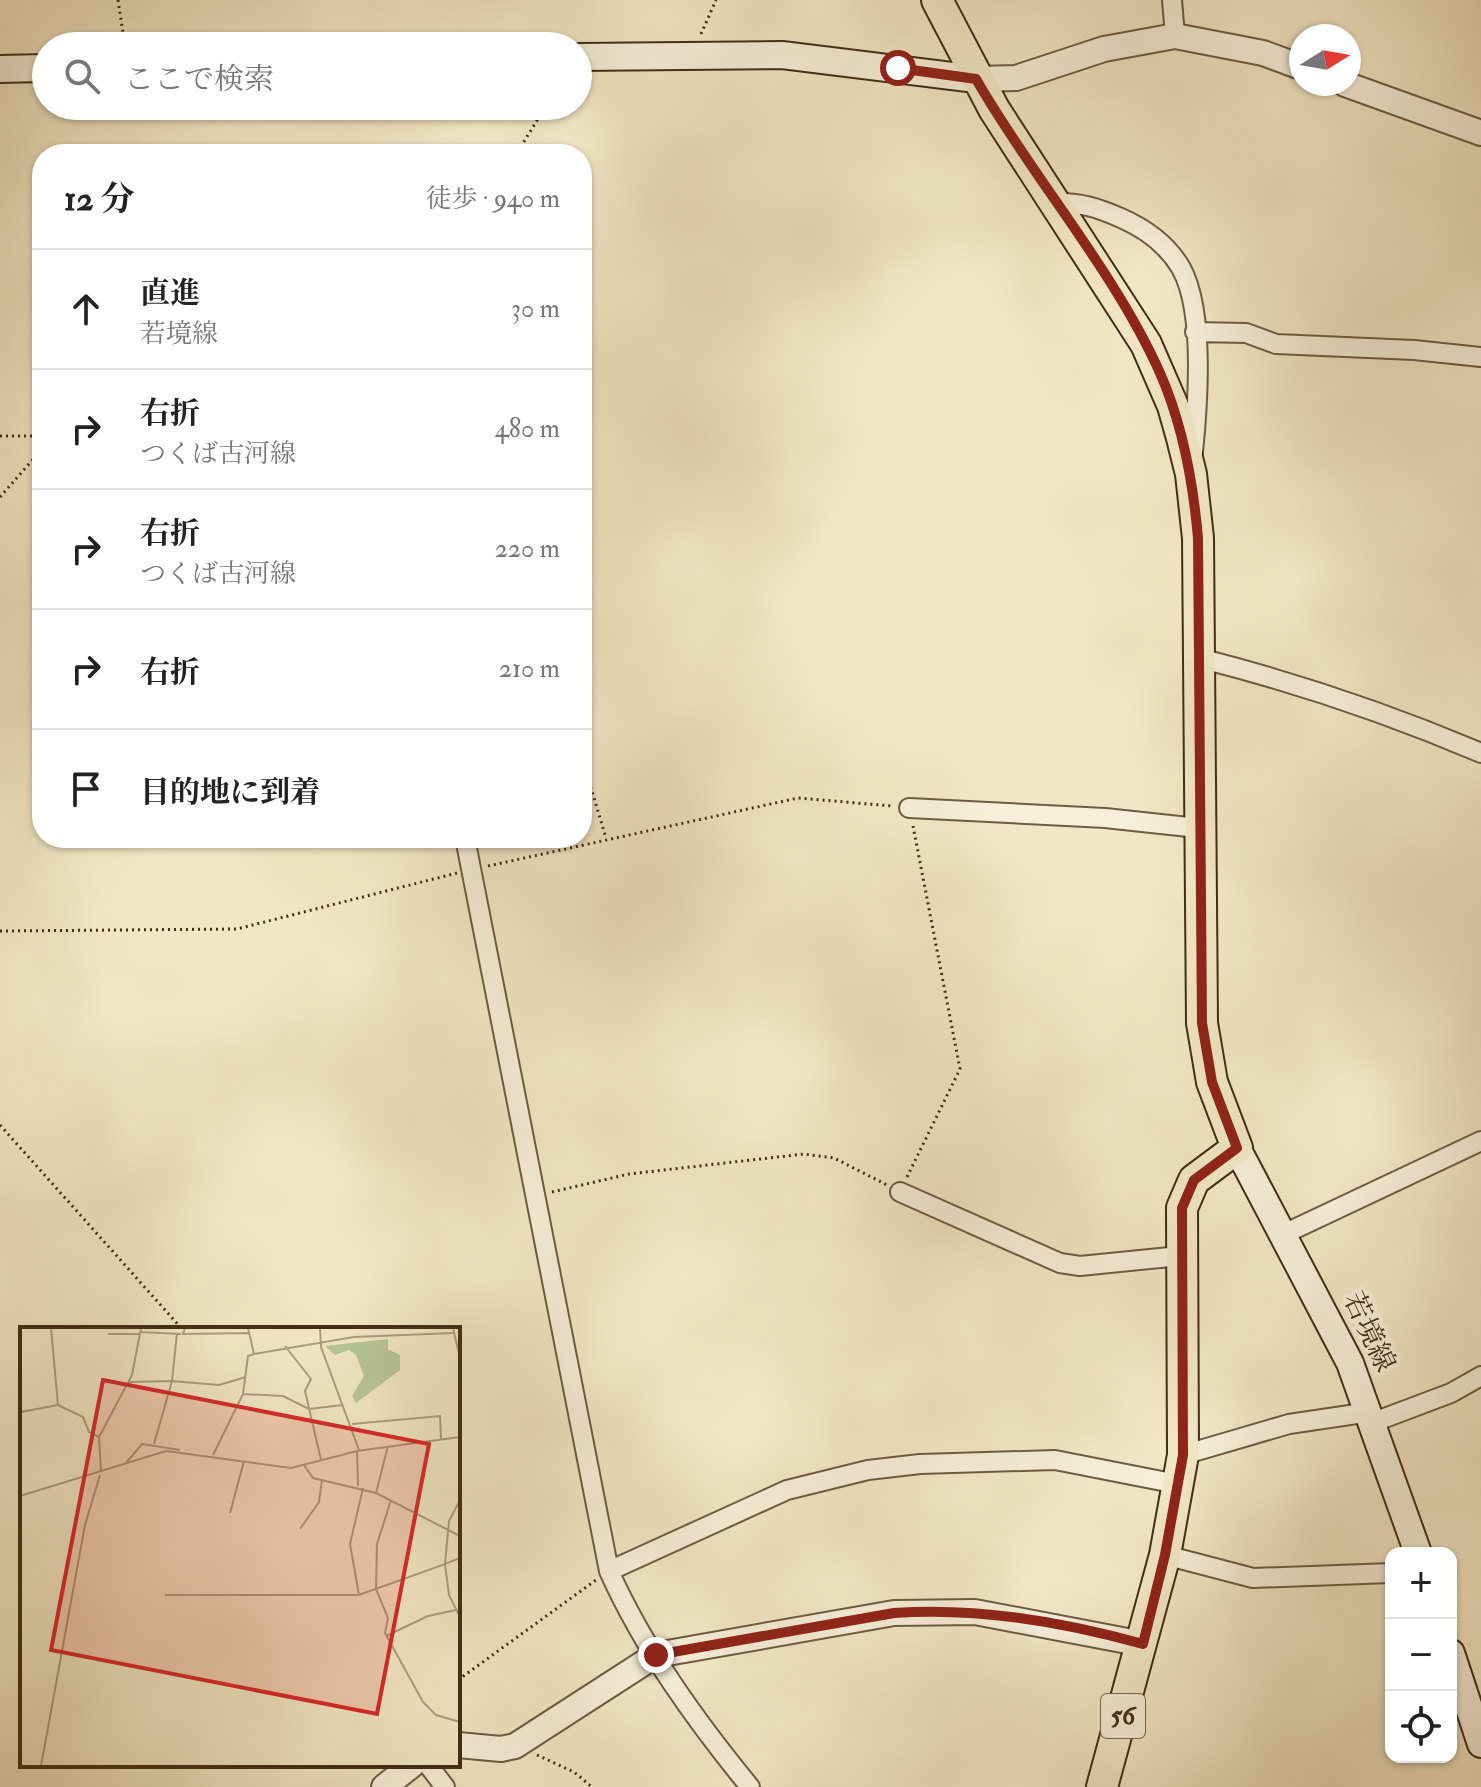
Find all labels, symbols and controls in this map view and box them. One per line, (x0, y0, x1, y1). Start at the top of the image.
north arrow (1289, 24, 1361, 96)
search box (32, 32, 592, 120)
route start (880, 50, 916, 86)
icon: search (60, 54, 104, 98)
text: ここで検索 (124, 61, 274, 98)
text: 12 分 (64, 178, 135, 221)
text: 徒歩 · 940 m (426, 183, 560, 215)
text: 直進 (140, 275, 200, 312)
icon: ahead (64, 287, 108, 331)
text: 30 m (511, 293, 560, 325)
text: 若境線 (140, 318, 218, 350)
text: 右折 (140, 395, 200, 432)
icon: right (64, 407, 108, 451)
text: 480 m (495, 413, 560, 445)
text: つくば古河線 (140, 438, 296, 470)
text: 右折 (140, 515, 200, 552)
icon: right (64, 527, 108, 571)
text: 220 m (495, 533, 560, 565)
text: つくば古河線 (140, 558, 296, 590)
icon: right (64, 647, 108, 691)
text: 210 m (499, 653, 560, 685)
text: 右折 (140, 654, 200, 691)
icon: arrive (64, 767, 108, 811)
text: 目的地に到着 (140, 774, 320, 811)
street label: 若境線 (1335, 1287, 1403, 1377)
inset map (20, 1327, 460, 1767)
map controls (1385, 1547, 1457, 1763)
button: + (1385, 1547, 1457, 1619)
button: − (1385, 1619, 1457, 1691)
route end (638, 1637, 674, 1673)
button: locate (1385, 1691, 1457, 1763)
road number: 56 (1101, 1694, 1145, 1738)

